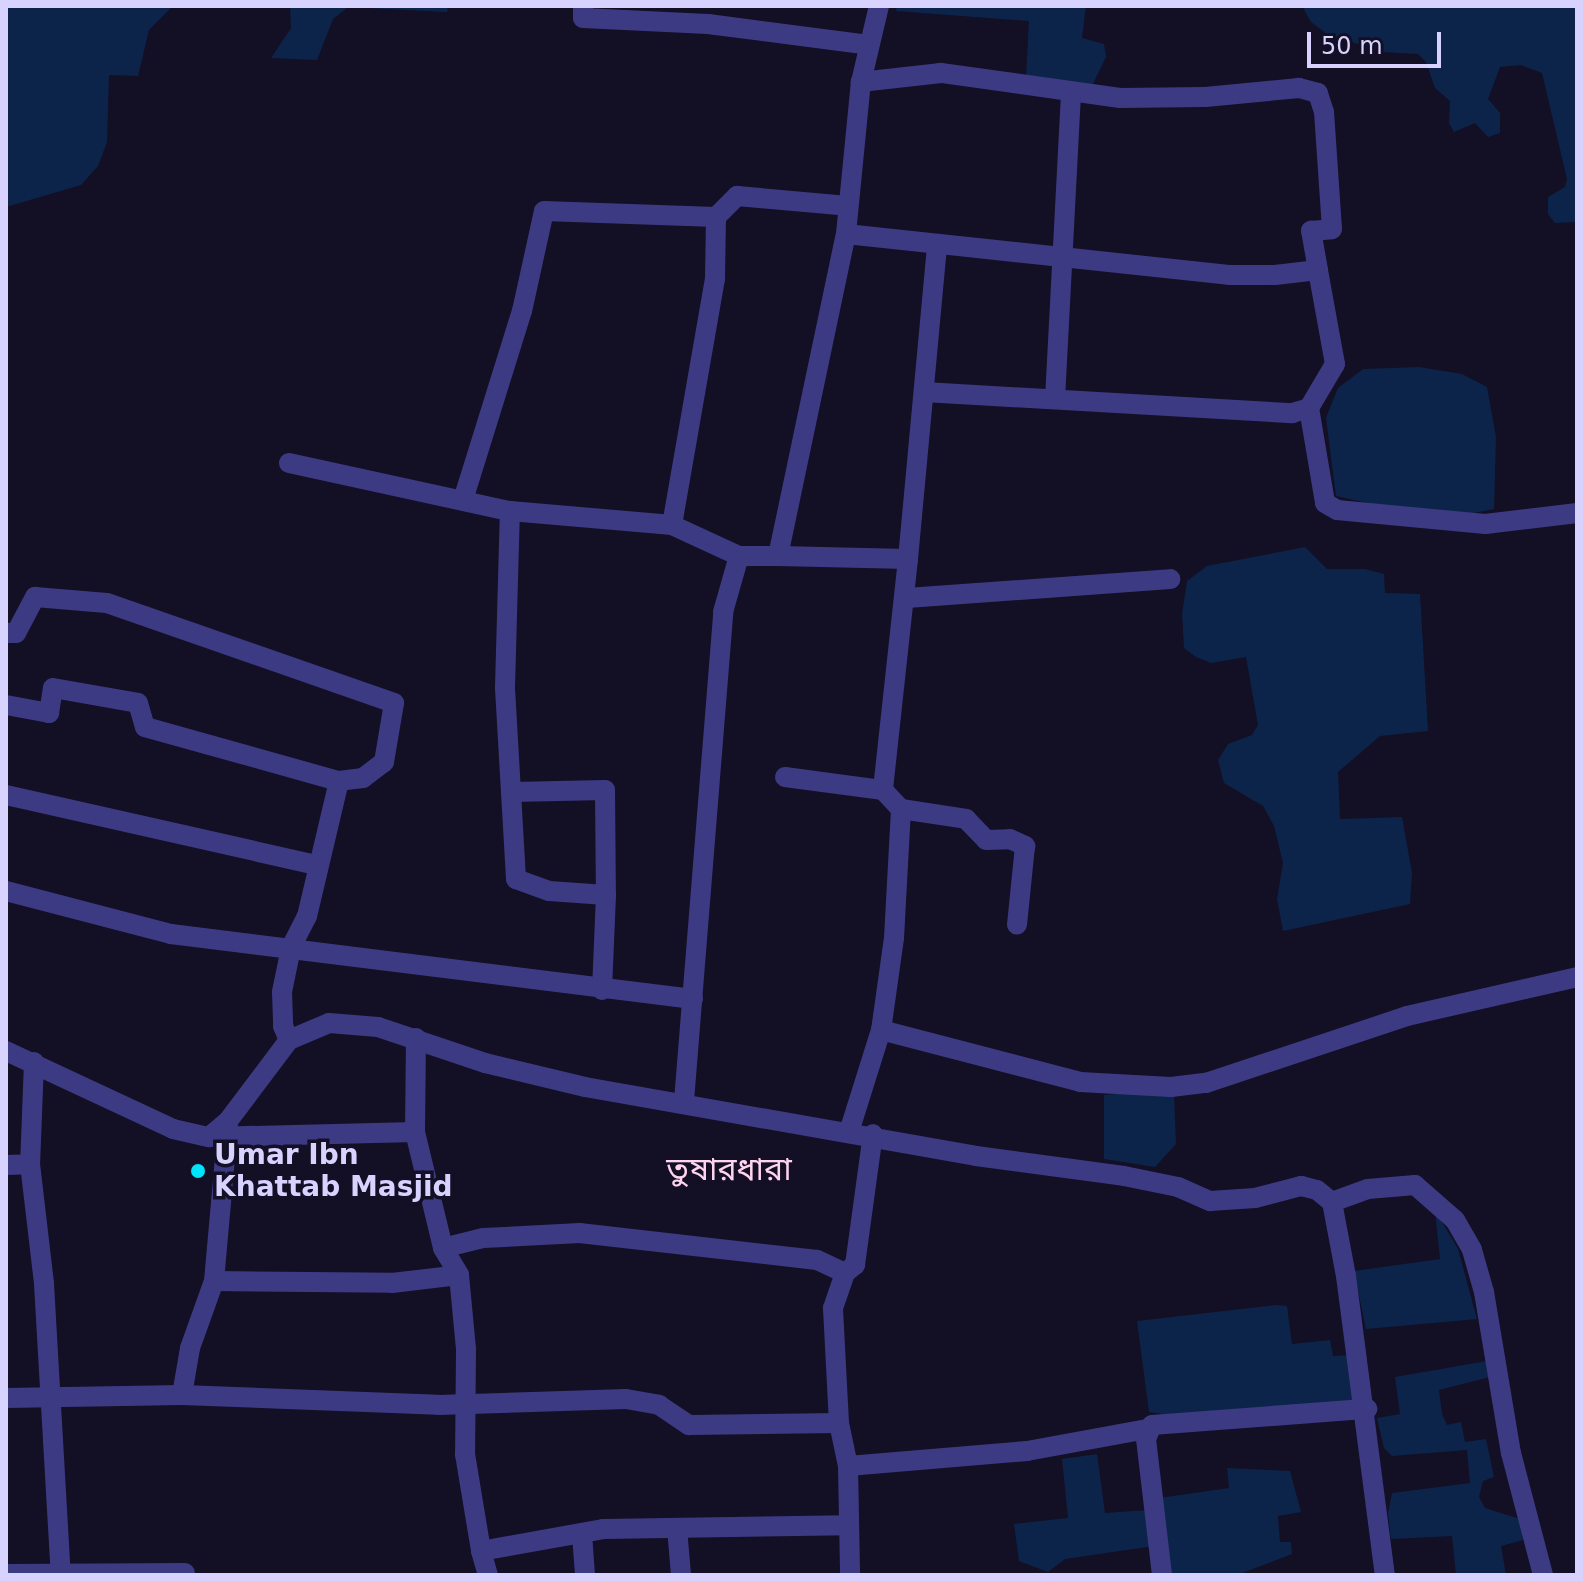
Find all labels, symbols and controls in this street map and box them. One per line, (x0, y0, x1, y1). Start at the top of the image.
scale bar (1311, 16, 1445, 66)
text: 50 m (1321, 32, 1383, 60)
place label: Umar Ibn Khattab Masjid (214, 1138, 453, 1204)
district label: তুষারধারা (666, 1150, 792, 1188)
marker: Umar Ibn Khattab Masjid (189, 1162, 207, 1180)

